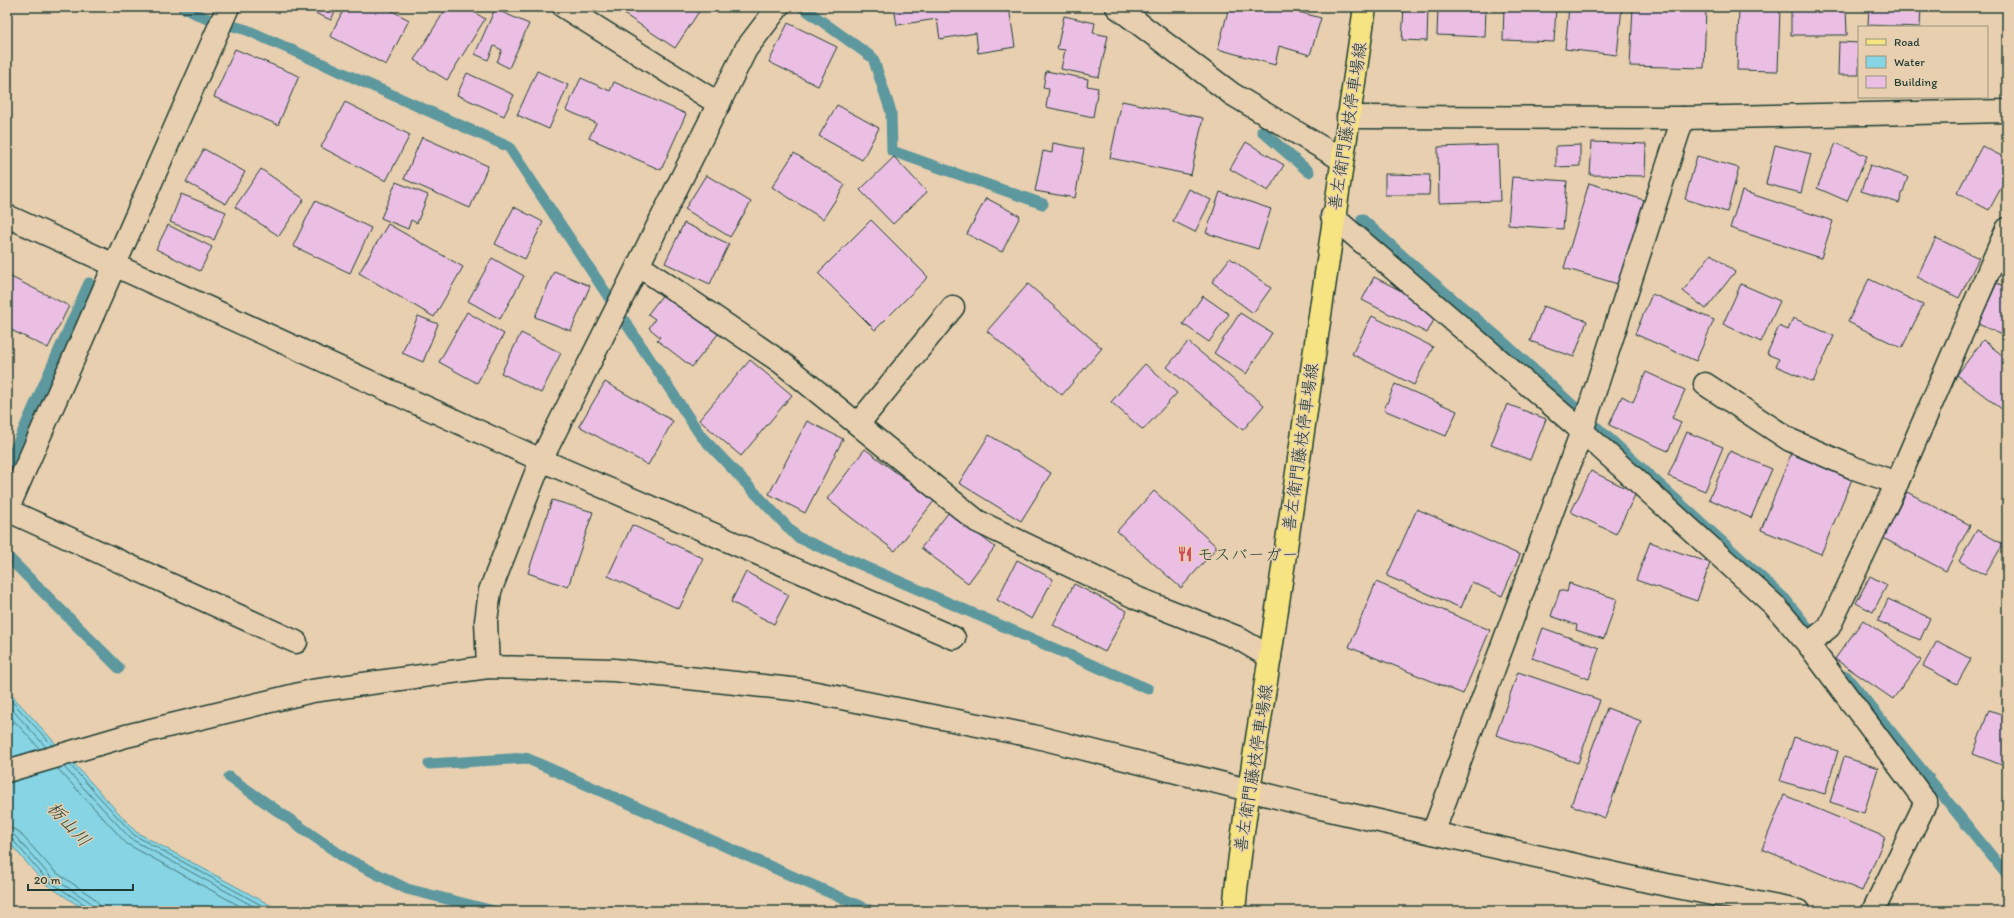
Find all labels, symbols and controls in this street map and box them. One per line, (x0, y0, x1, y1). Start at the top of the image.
legend (1858, 26, 1988, 98)
text: Road (1894, 35, 1920, 49)
street label: 善左衛門藤枝停車場線 (1324, 40, 1370, 212)
text: Water (1894, 55, 1925, 69)
text: Building (1894, 75, 1938, 89)
street label: 善左衛門藤枝停車場線 (1278, 361, 1322, 533)
place label: モスバーガー (1197, 544, 1299, 564)
restaurant icon: モスバーガー (1176, 545, 1194, 563)
street label: 善左衛門藤枝停車場線 (1230, 682, 1276, 854)
water label: 栃山川 (43, 797, 95, 851)
scale bar (28, 866, 133, 892)
text: 20 m (34, 873, 61, 887)

